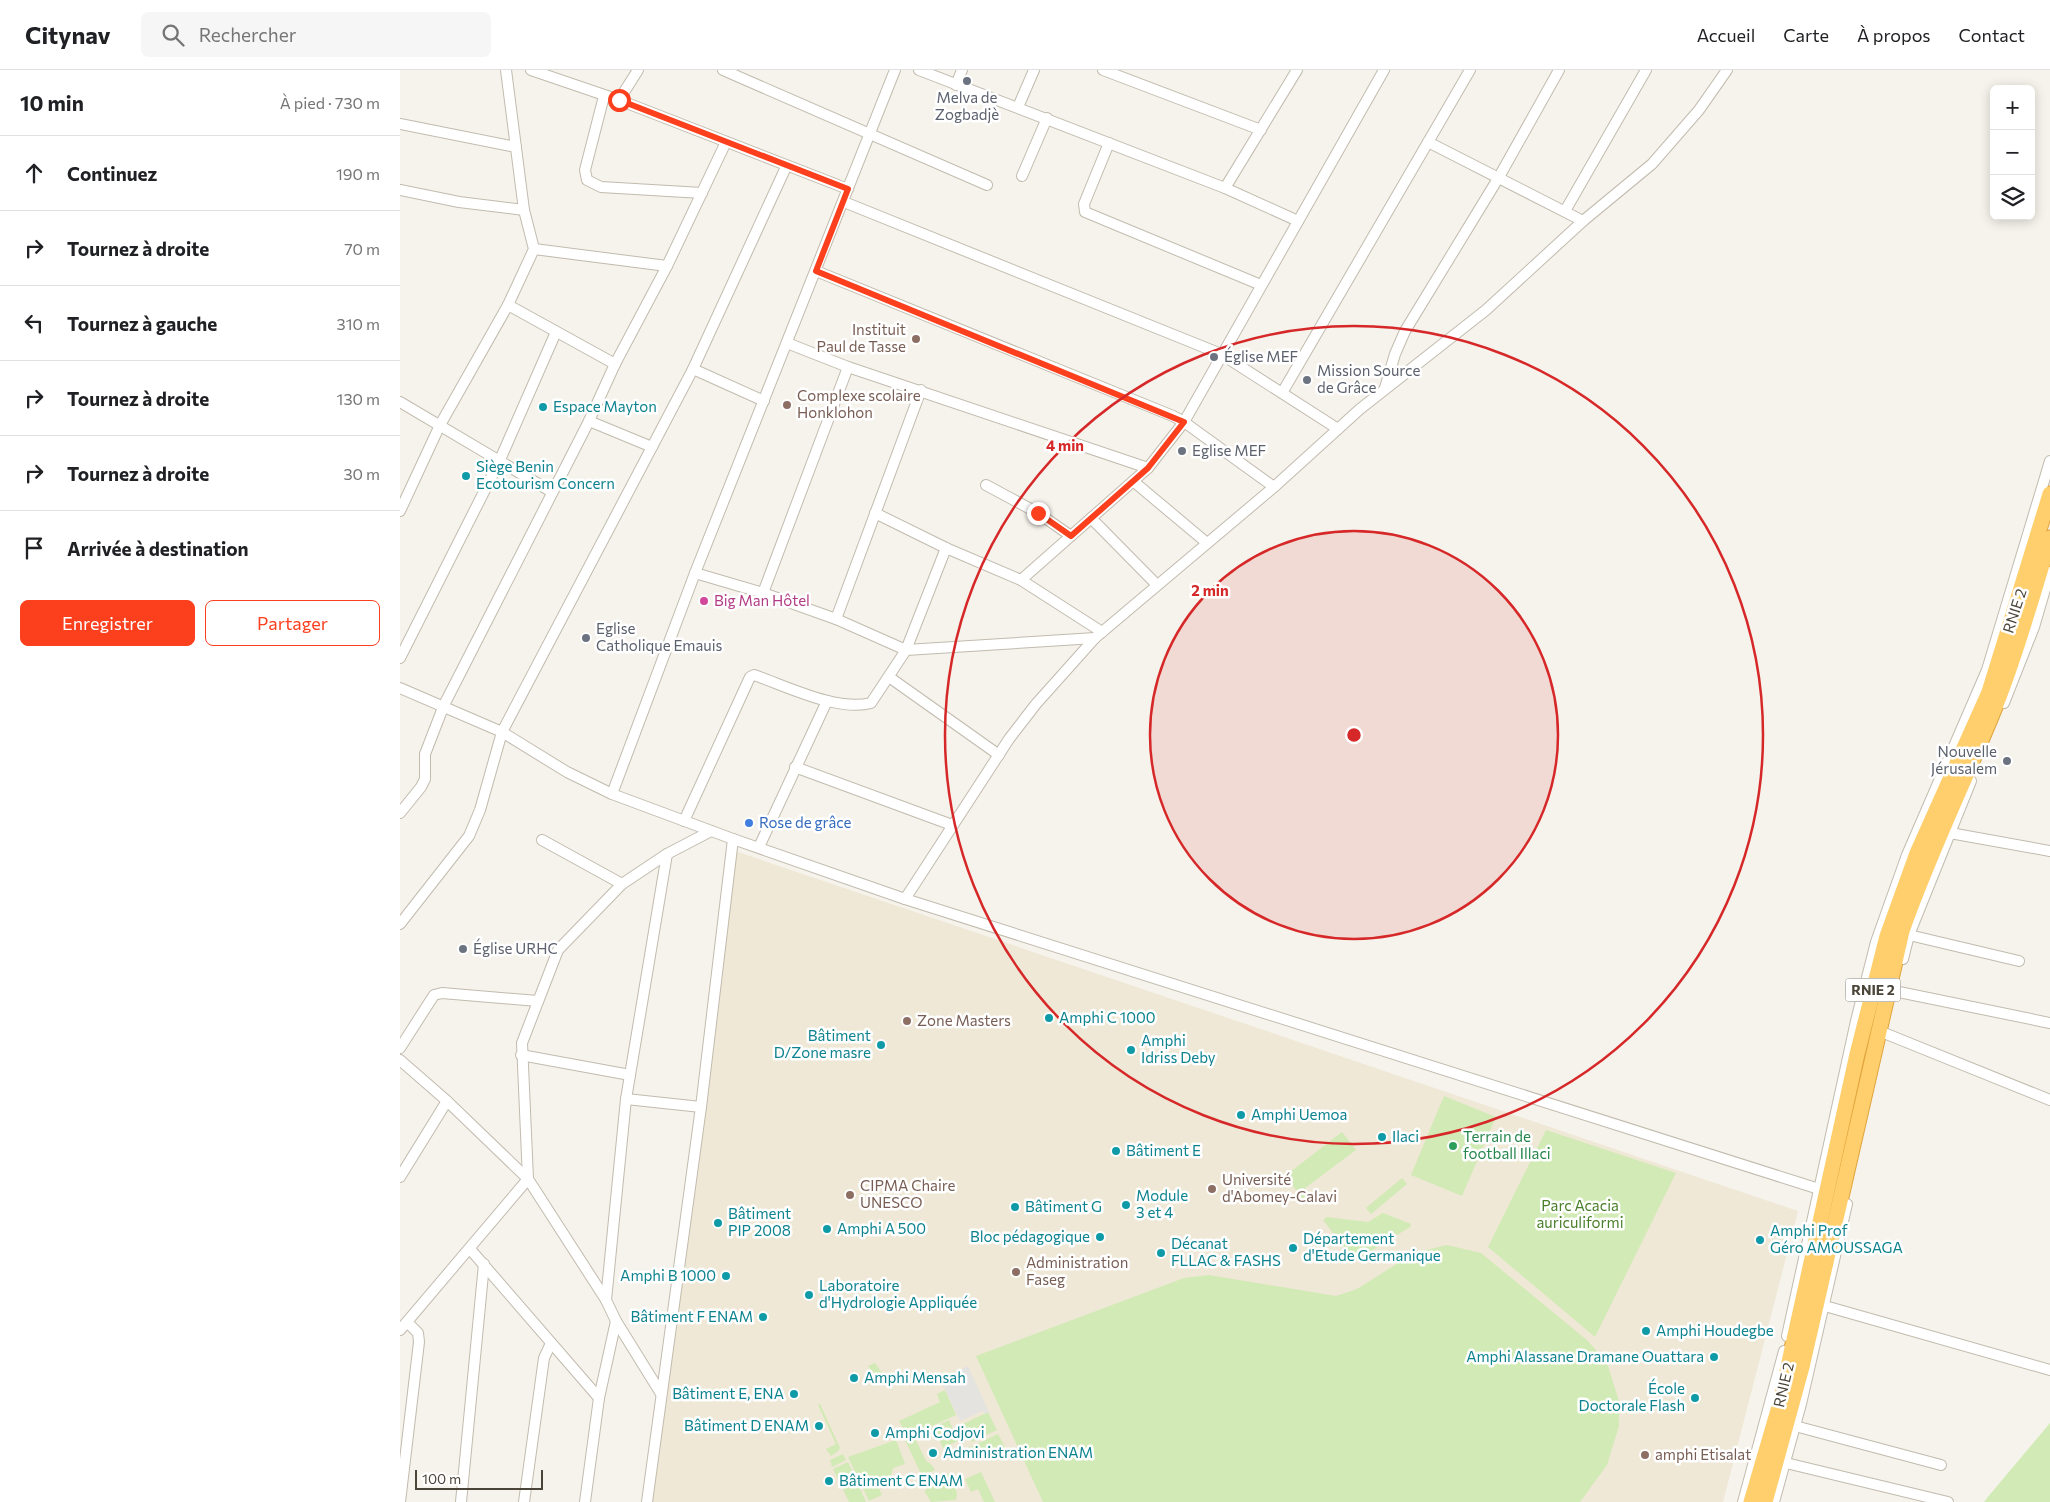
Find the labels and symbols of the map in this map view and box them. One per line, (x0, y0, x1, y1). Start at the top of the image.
marker: Melva de Zogbadjè (961, 75, 973, 87)
place label: Melva de Zogbadjè (935, 88, 999, 123)
route start (608, 89, 631, 112)
place label: Instituit Paul de Tasse (817, 320, 906, 355)
marker: Instituit Paul de Tasse (910, 333, 922, 345)
place label: Église MEF (1224, 346, 1298, 365)
marker: Église MEF (1208, 351, 1220, 363)
place label: Mission Source de Grâce (1317, 361, 1420, 396)
marker: Mission Source de Grâce (1301, 374, 1313, 386)
place label: Complexe scolaire Honklohon (797, 386, 921, 421)
place label: Espace Mayton (553, 397, 657, 415)
marker: Complexe scolaire Honklohon (781, 399, 793, 411)
marker: Espace Mayton (537, 401, 549, 413)
text: 4 min (1046, 436, 1084, 454)
place label: Eglise MEF (1192, 441, 1266, 459)
marker: Eglise MEF (1176, 445, 1188, 457)
place label: Siège Benin Ecotourism Concern (476, 457, 615, 492)
marker: Siège Benin Ecotourism Concern (460, 470, 472, 482)
route end (1027, 502, 1050, 525)
text: 2 min (1191, 581, 1229, 599)
street label: RNIE 2 (1998, 586, 2030, 635)
place label: Big Man Hôtel (714, 591, 810, 609)
marker: Big Man Hôtel (698, 595, 710, 607)
place label: Eglise Catholique Emauis (596, 619, 722, 654)
marker: Eglise Catholique Emauis (580, 632, 592, 644)
centre of rings (1345, 726, 1363, 744)
place label: Nouvelle Jérusalem (1931, 742, 1997, 777)
marker: Nouvelle Jérusalem (2001, 755, 2013, 767)
place label: Rose de grâce (759, 813, 852, 831)
marker: Rose de grâce (743, 817, 755, 829)
place label: Église URHC (473, 938, 558, 957)
marker: Église URHC (457, 943, 469, 955)
road number: RNIE 2 (1846, 978, 1900, 1002)
place label: Amphi C 1000 (1059, 1008, 1156, 1026)
place label: Zone Masters (917, 1011, 1011, 1029)
marker: Amphi C 1000 (1043, 1012, 1055, 1024)
marker: Zone Masters (901, 1015, 913, 1027)
place label: Bâtiment D/Zone masre (774, 1026, 871, 1061)
place label: Amphi Idriss Deby (1141, 1031, 1216, 1066)
marker: Bâtiment D/Zone masre (875, 1039, 887, 1051)
marker: Amphi Idriss Deby (1125, 1044, 1137, 1056)
place label: Amphi Uemoa (1251, 1105, 1347, 1123)
marker: Amphi Uemoa (1235, 1109, 1247, 1121)
place label: Ilaci (1392, 1127, 1419, 1145)
place label: Terrain de football Illaci (1463, 1127, 1551, 1162)
marker: Ilaci (1376, 1131, 1388, 1143)
marker: Terrain de football Illaci (1447, 1140, 1459, 1152)
place label: Bâtiment E (1126, 1141, 1201, 1159)
marker: Bâtiment E (1110, 1145, 1122, 1157)
place label: Université d'Abomey-Calavi (1222, 1170, 1337, 1205)
place label: CIPMA Chaire UNESCO (860, 1176, 956, 1211)
marker: Université d'Abomey-Calavi (1206, 1183, 1218, 1195)
place label: Module 3 et 4 (1136, 1186, 1188, 1221)
marker: CIPMA Chaire UNESCO (844, 1189, 856, 1201)
park label: Parc Acacia auriculiformi (1537, 1196, 1623, 1231)
place label: Bâtiment G (1025, 1197, 1102, 1215)
marker: Module 3 et 4 (1120, 1199, 1132, 1211)
marker: Bâtiment G (1009, 1201, 1021, 1213)
place label: Bâtiment PIP 2008 (728, 1204, 791, 1239)
marker: Bâtiment PIP 2008 (712, 1217, 724, 1229)
place label: Amphi A 500 (837, 1219, 926, 1237)
place label: Amphi Prof Géro AMOUSSAGA (1770, 1221, 1903, 1256)
marker: Amphi A 500 (821, 1223, 833, 1235)
place label: Bloc pédagogique (970, 1227, 1090, 1245)
place label: Département d'Etude Germanique (1303, 1229, 1441, 1264)
marker: Bloc pédagogique (1094, 1231, 1106, 1243)
place label: Décanat FLLAC & FASHS (1171, 1234, 1281, 1269)
marker: Amphi Prof Géro AMOUSSAGA (1754, 1234, 1766, 1246)
marker: Département d'Etude Germanique (1287, 1242, 1299, 1254)
marker: Décanat FLLAC & FASHS (1155, 1247, 1167, 1259)
place label: Administration Faseg (1026, 1253, 1128, 1288)
place label: Amphi B 1000 (620, 1266, 716, 1284)
marker: Administration Faseg (1010, 1266, 1022, 1278)
marker: Amphi B 1000 (720, 1270, 732, 1282)
place label: Laboratoire d'Hydrologie Appliquée (819, 1276, 977, 1311)
marker: Laboratoire d'Hydrologie Appliquée (803, 1289, 815, 1301)
place label: Bâtiment F ENAM (631, 1307, 753, 1325)
marker: Bâtiment F ENAM (757, 1311, 769, 1323)
place label: Amphi Houdegbe (1656, 1321, 1774, 1339)
marker: Amphi Houdegbe (1640, 1325, 1652, 1337)
place label: Amphi Alassane Dramane Ouattara (1466, 1347, 1704, 1365)
marker: Amphi Alassane Dramane Ouattara (1708, 1351, 1720, 1363)
street label: RNIE 2 (1769, 1361, 1797, 1409)
place label: Amphi Mensah (864, 1368, 966, 1386)
marker: Amphi Mensah (848, 1372, 860, 1384)
place label: École Doctorale Flash (1579, 1378, 1685, 1414)
place label: Bâtiment E, ENA (672, 1384, 784, 1402)
marker: Bâtiment E, ENA (788, 1388, 800, 1400)
marker: École Doctorale Flash (1689, 1392, 1701, 1404)
place label: Bâtiment D ENAM (684, 1416, 809, 1434)
marker: Bâtiment D ENAM (813, 1420, 825, 1432)
place label: Amphi Codjovi (885, 1423, 985, 1441)
marker: Amphi Codjovi (869, 1427, 881, 1439)
place label: Administration ENAM (943, 1443, 1093, 1461)
place label: amphi Etisalat (1655, 1445, 1751, 1463)
marker: Administration ENAM (927, 1447, 939, 1459)
marker: amphi Etisalat (1639, 1449, 1651, 1461)
scale bar (415, 1467, 542, 1490)
place label: Bâtiment C ENAM (839, 1471, 963, 1489)
marker: Bâtiment C ENAM (823, 1475, 835, 1487)

